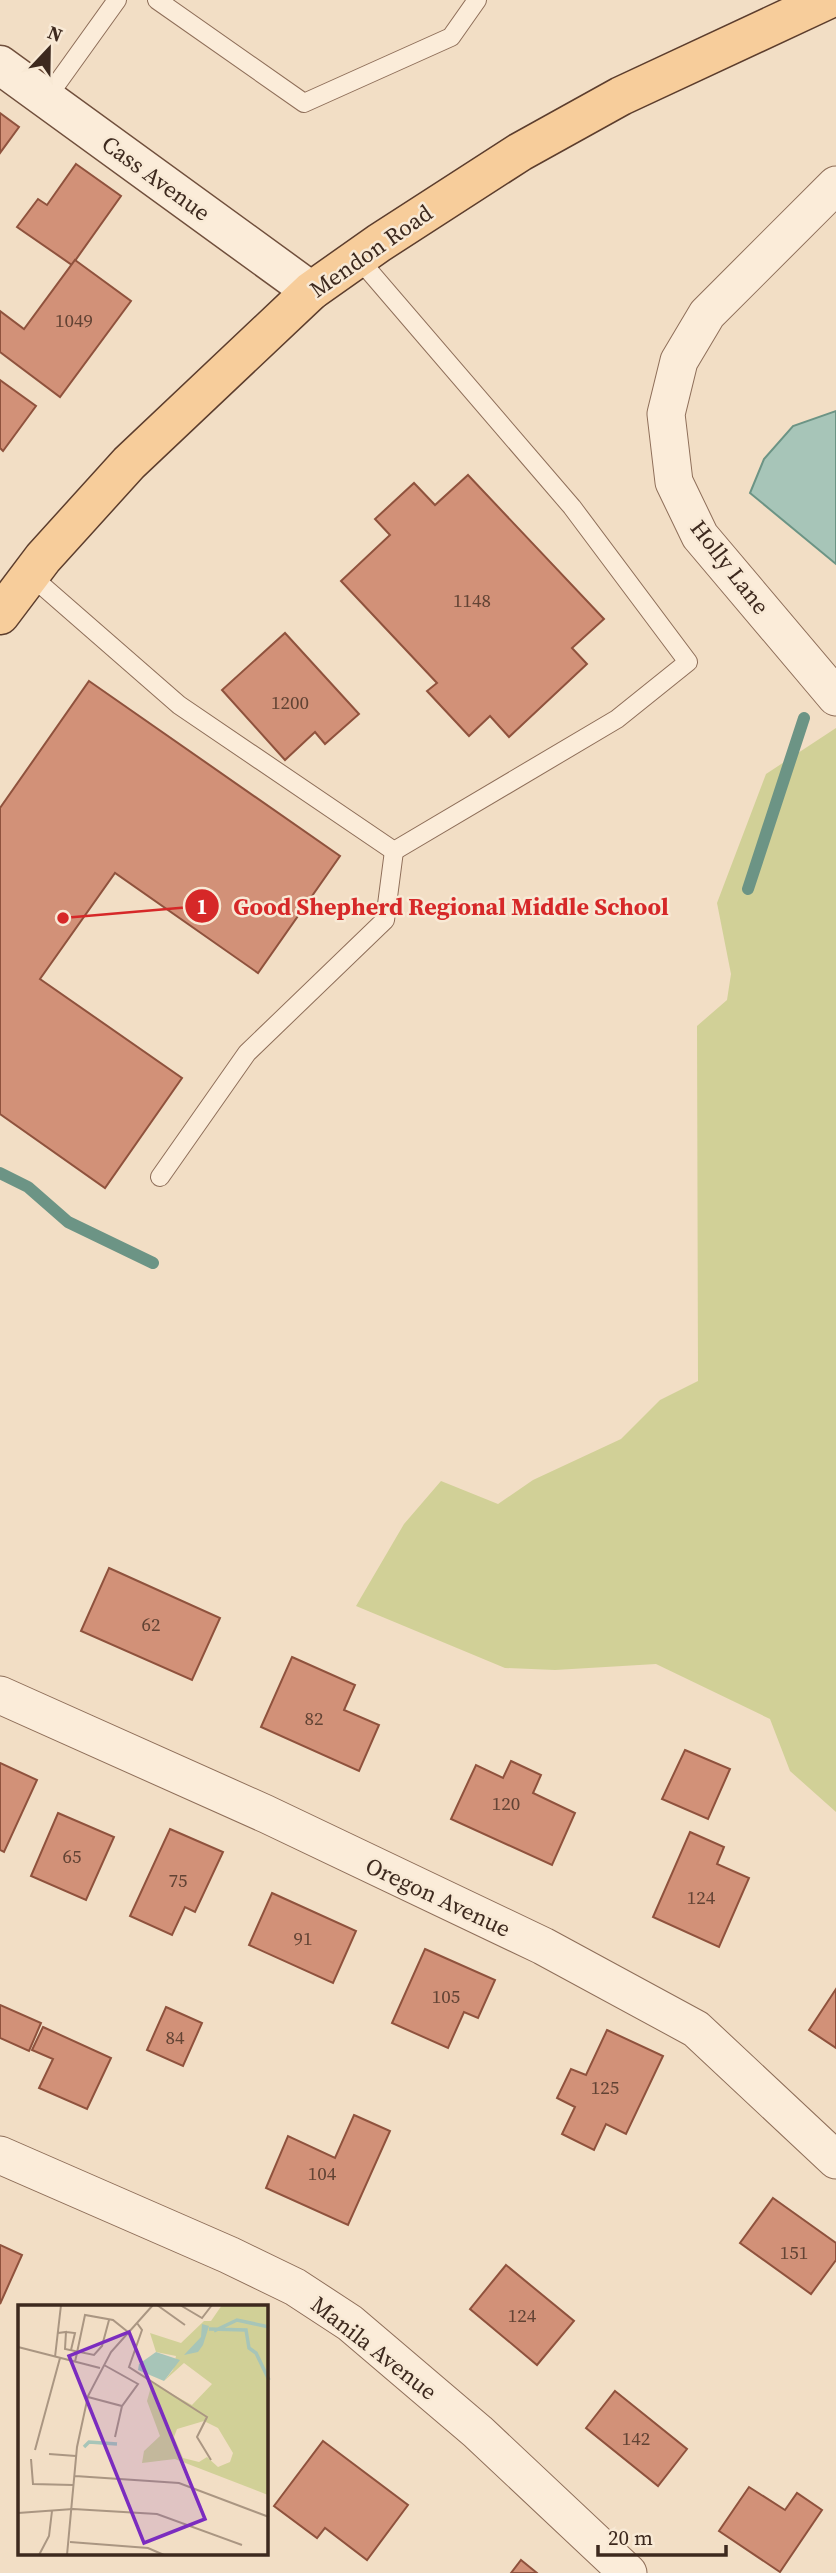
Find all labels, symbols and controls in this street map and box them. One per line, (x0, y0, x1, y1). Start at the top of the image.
north arrow (14, 14, 84, 84)
text: N (44, 19, 67, 48)
street label: Cass Avenue (95, 128, 217, 228)
street label: Mendon Road (303, 197, 439, 305)
house number: 1049 (55, 307, 93, 333)
street label: Holly Lane (683, 513, 777, 621)
house number: 1148 (453, 587, 491, 613)
house number: 1200 (271, 689, 309, 715)
callout: Good Shepherd Regional Middle School (184, 884, 683, 929)
text: Good Shepherd Regional Middle School (233, 890, 669, 923)
text: 1 (196, 892, 208, 921)
house number: 62 (141, 1611, 161, 1637)
house number: 82 (304, 1705, 324, 1731)
house number: 120 (492, 1790, 520, 1816)
house number: 65 (62, 1843, 82, 1869)
street label: Oregon Avenue (360, 1849, 516, 1945)
house number: 75 (168, 1867, 188, 1893)
house number: 124 (687, 1884, 716, 1910)
house number: 91 (293, 1925, 313, 1951)
house number: 105 (432, 1983, 460, 2009)
house number: 84 (165, 2024, 185, 2050)
house number: 125 (591, 2074, 619, 2100)
house number: 104 (308, 2160, 337, 2186)
house number: 151 (780, 2239, 808, 2265)
street label: Manila Avenue (304, 2289, 444, 2407)
house number: 124 (508, 2302, 537, 2328)
inset map (18, 2305, 268, 2556)
house number: 142 (622, 2425, 650, 2451)
scale bar (598, 2514, 726, 2558)
text: 20 m (608, 2523, 653, 2552)

